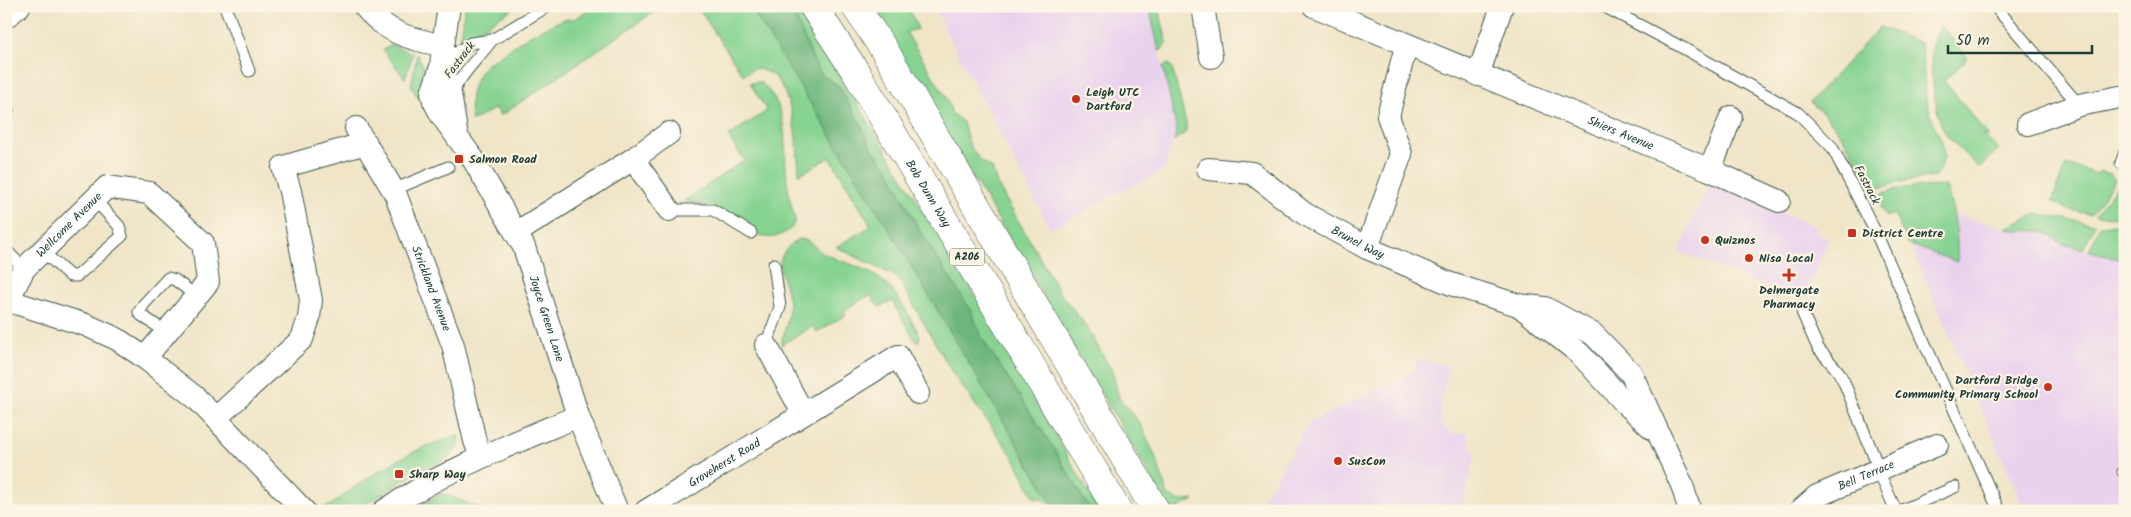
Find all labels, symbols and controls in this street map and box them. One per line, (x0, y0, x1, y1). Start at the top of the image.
scale bar (1948, 22, 2092, 54)
text: 50 m (1956, 29, 1990, 53)
street label: Fastrack (440, 37, 481, 83)
place label: Leigh UTC Dartford (1086, 83, 1140, 116)
marker: Leigh UTC Dartford (1070, 93, 1082, 105)
street label: Shiers Avenue (1585, 111, 1657, 155)
place label: Salmon Road (469, 150, 537, 169)
marker: Salmon Road (453, 153, 465, 165)
street label: Bob Dunn Way (901, 156, 956, 231)
street label: Fastrack (1849, 162, 1885, 208)
street label: Wellcome Avenue (31, 187, 107, 262)
street label: Brunel Way (1328, 221, 1388, 264)
place label: District Centre (1862, 224, 1943, 243)
marker: District Centre (1846, 227, 1858, 239)
place label: Quiznos (1715, 231, 1756, 250)
marker: Quiznos (1699, 234, 1711, 246)
street label: Strickland Avenue (407, 243, 457, 334)
road number: A206 (950, 248, 984, 266)
place label: Nisa Local (1759, 249, 1814, 268)
marker: Nisa Local (1743, 252, 1755, 264)
marker: Delmergate Pharmacy (1783, 269, 1795, 281)
street label: Joyce Green Lane (524, 273, 570, 365)
place label: Delmergate Pharmacy (1759, 281, 1819, 314)
place label: Dartford Bridge Community Primary School (1895, 371, 2039, 404)
marker: Dartford Bridge Community Primary School (2042, 381, 2054, 393)
street label: Groveherst Road (685, 433, 765, 492)
place label: SusCon (1348, 452, 1386, 471)
street label: Bell Terrace (1835, 454, 1898, 496)
marker: SusCon (1332, 455, 1344, 467)
place label: Sharp Way (409, 465, 466, 484)
marker: Sharp Way (393, 468, 405, 480)

